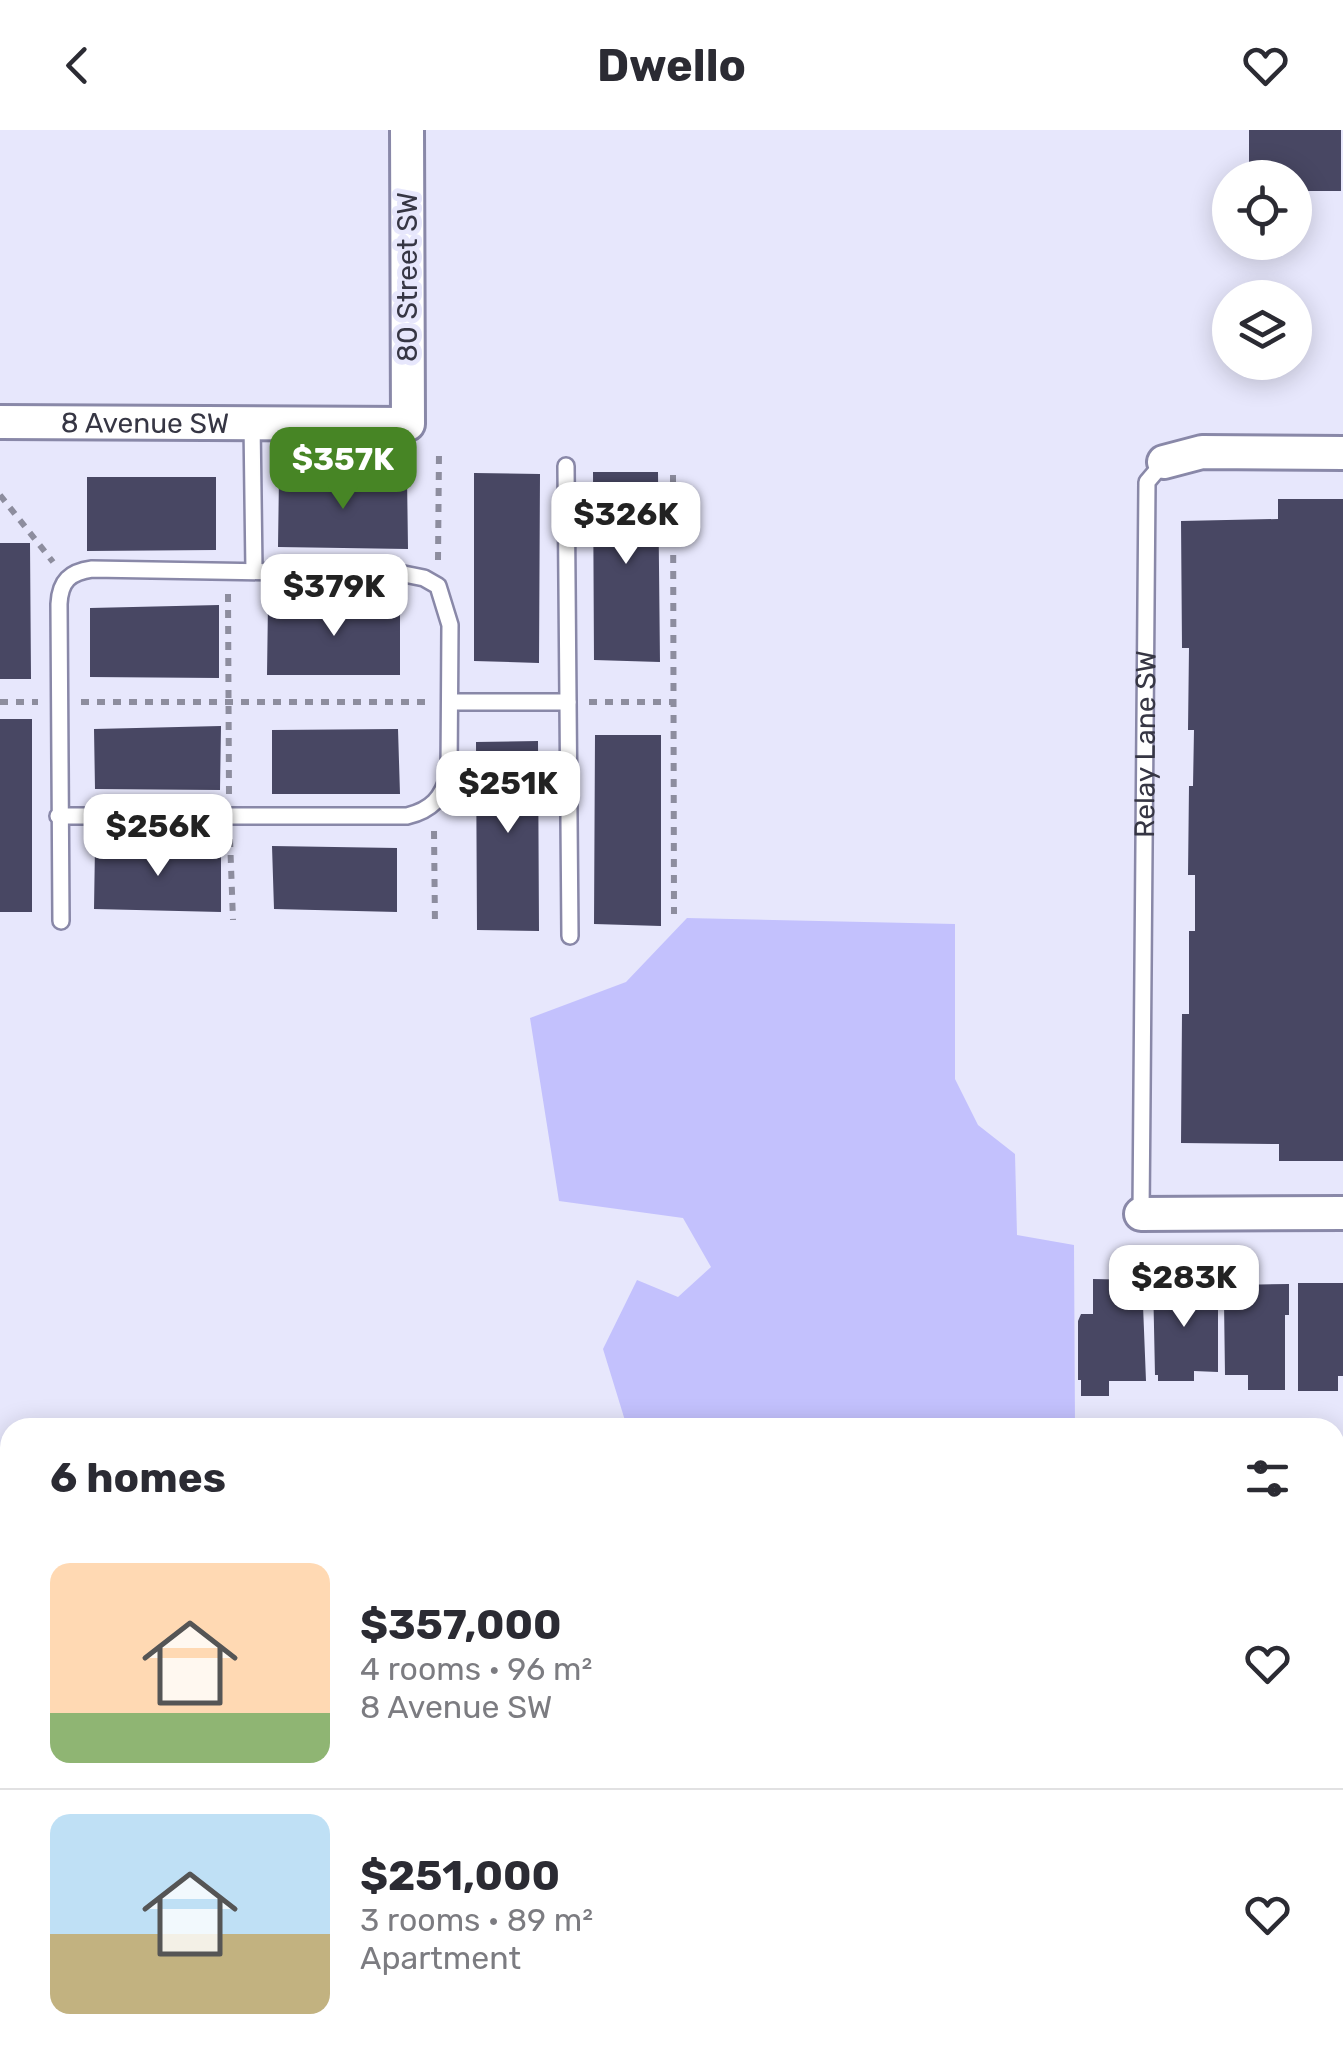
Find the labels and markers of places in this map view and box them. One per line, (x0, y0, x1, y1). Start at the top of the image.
pin: $357K (273, 427, 413, 512)
pin: $326K (556, 482, 696, 567)
pin: $379K (264, 554, 404, 639)
pin: $251K (438, 751, 578, 836)
pin: $256K (88, 794, 228, 879)
pin: $283K (1114, 1245, 1254, 1330)

